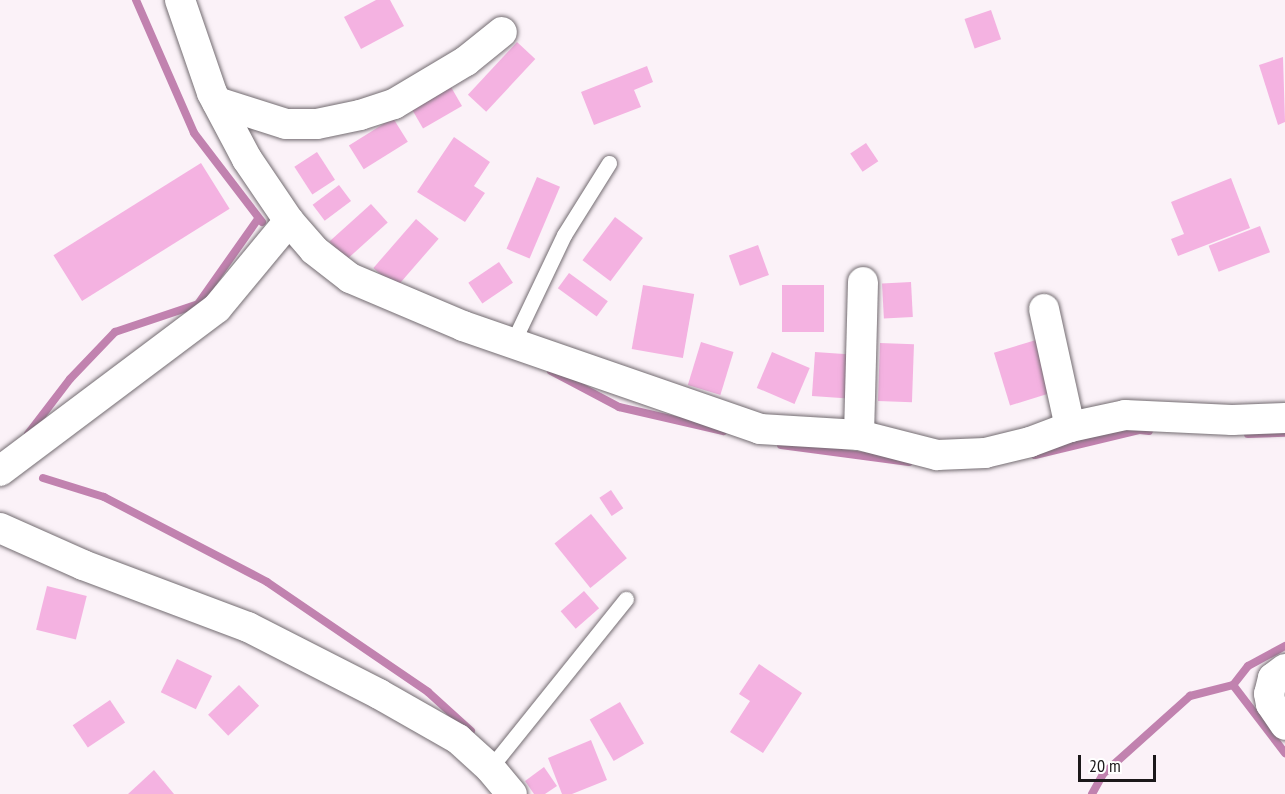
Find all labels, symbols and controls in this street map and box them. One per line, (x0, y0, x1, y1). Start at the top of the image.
scale bar (1081, 743, 1159, 781)
text: 20 m (1089, 754, 1121, 777)

